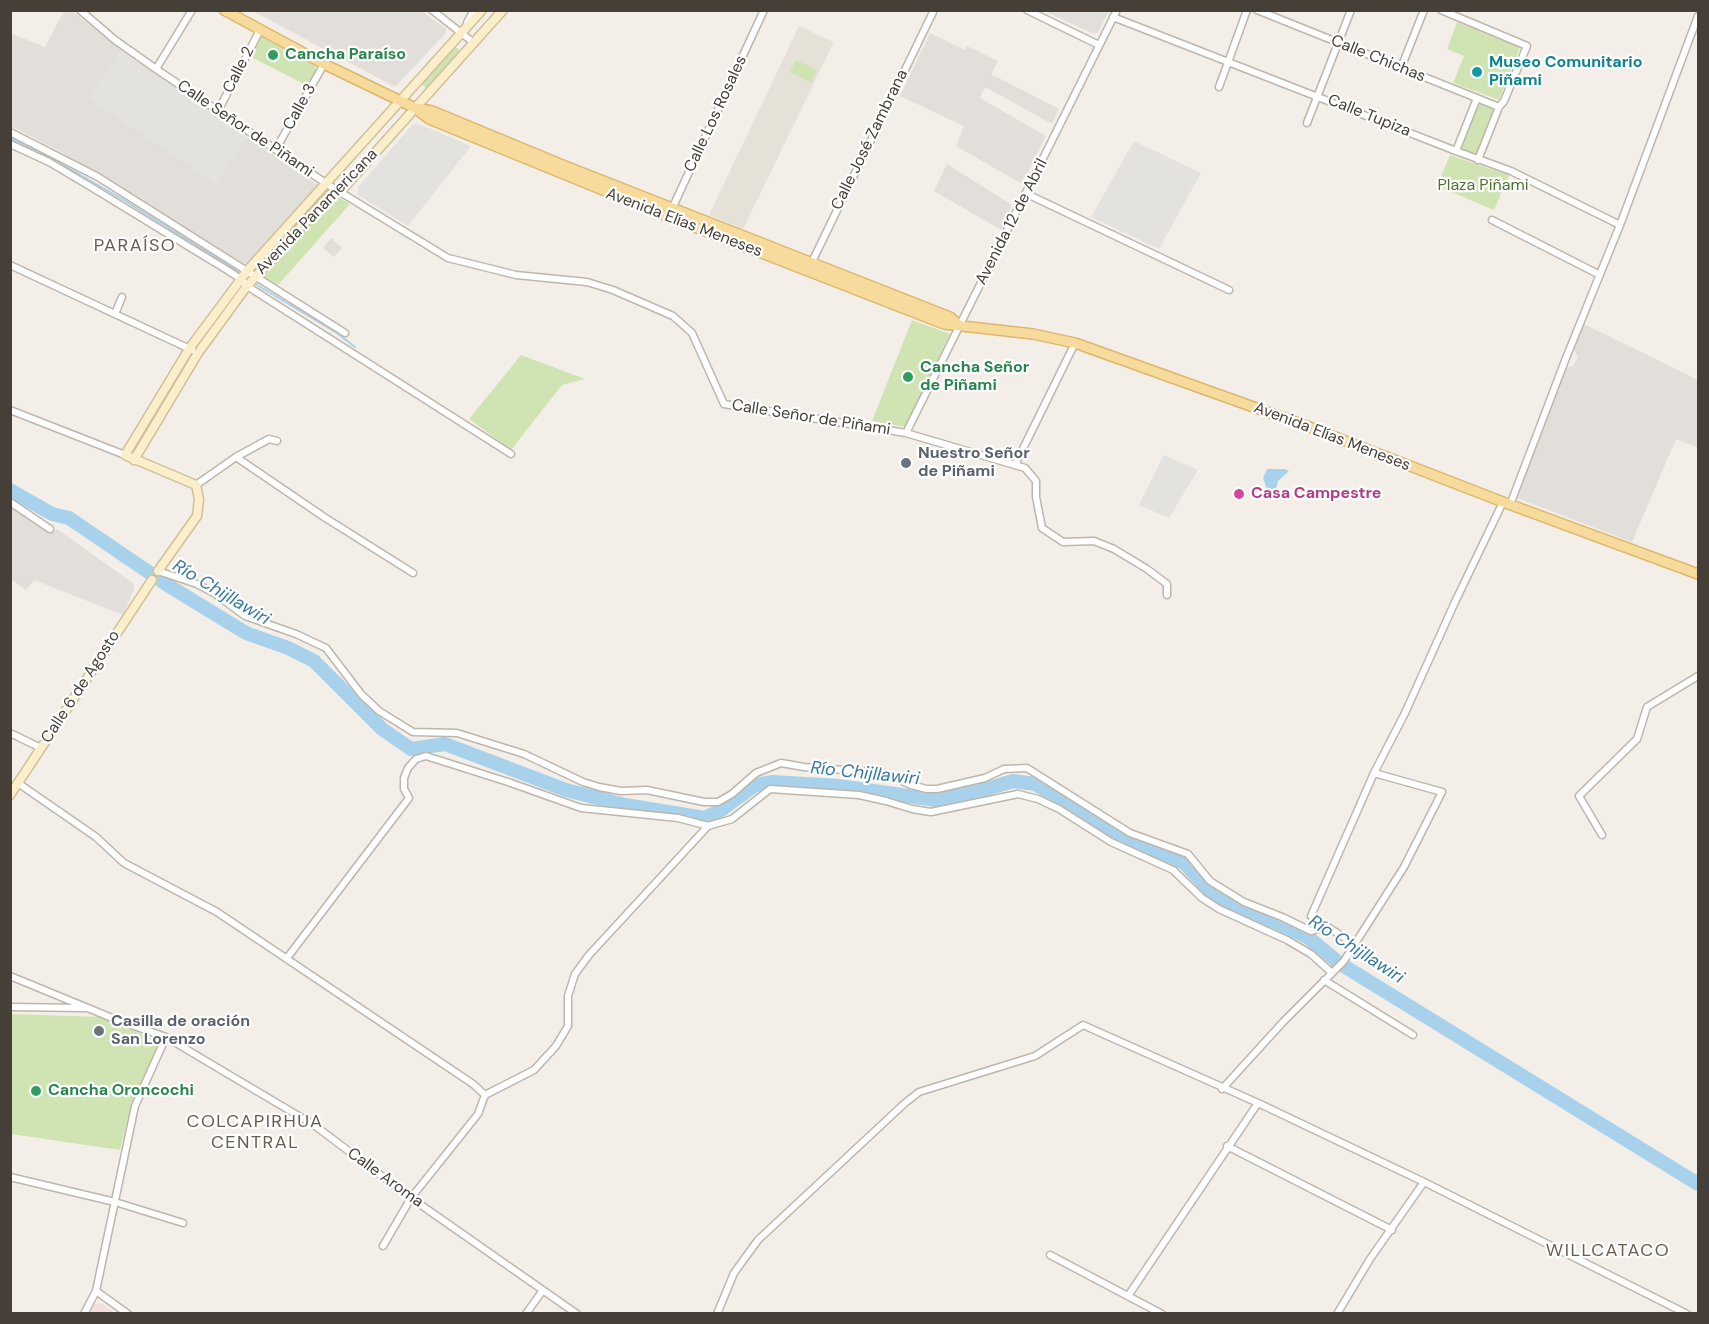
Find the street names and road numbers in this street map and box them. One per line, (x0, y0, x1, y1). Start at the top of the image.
street label: Calle Chichas (1328, 31, 1428, 87)
street label: Calle 2 (219, 43, 259, 97)
street label: Calle Los Rosales (681, 53, 751, 175)
street label: Calle José Zambrana (828, 67, 912, 213)
street label: Calle Señor de Piñami (173, 76, 317, 182)
street label: Calle 3 (279, 80, 321, 134)
street label: Calle Tupiza (1325, 91, 1413, 141)
street label: Avenida Panamericana (252, 145, 382, 279)
street label: Avenida 12 de Abril (972, 156, 1052, 288)
street label: Avenida Elías Meneses (603, 184, 765, 262)
street label: Calle Señor de Piñami (730, 396, 892, 440)
street label: Avenida Elías Meneses (1251, 398, 1413, 476)
street label: Calle 6 de Agosto (37, 627, 125, 747)
street label: Calle Aroma (343, 1144, 427, 1212)

